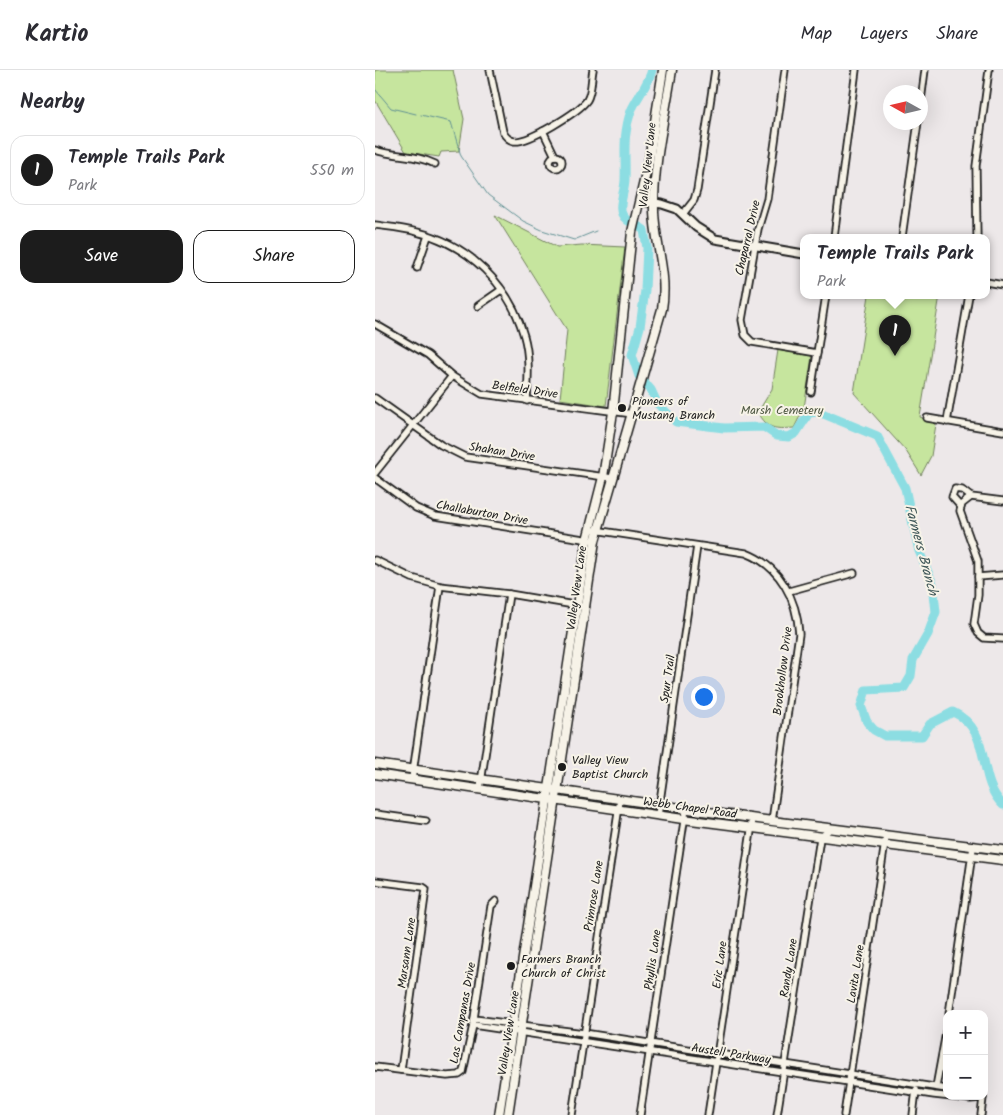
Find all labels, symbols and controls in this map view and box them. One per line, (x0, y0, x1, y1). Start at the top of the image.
text: Kartio (25, 15, 88, 54)
text: Map (801, 20, 832, 49)
text: Layers (860, 20, 908, 49)
text: Share (936, 20, 978, 49)
north arrow (883, 85, 928, 130)
text: Nearby (20, 86, 85, 119)
street label: Valley View Lane (634, 121, 662, 208)
text: Temple Trails Park (68, 143, 225, 173)
text: 1 (35, 158, 39, 183)
text: 550 m (310, 158, 354, 183)
text: Park (68, 173, 97, 198)
street label: Chaparral Drive (730, 198, 766, 278)
button: Save (20, 230, 183, 283)
button: Share (193, 230, 355, 283)
popup (800, 234, 990, 299)
text: Temple Trails Park (817, 239, 973, 269)
text: Park (817, 269, 846, 294)
pin: 1 (879, 315, 911, 356)
street label: Belfield Drive (491, 376, 560, 404)
place label: Pioneers of Mustang Branch (632, 392, 715, 425)
park label: Marsh Cemetery (741, 401, 824, 420)
marker: Pioneers of Mustang Branch (616, 402, 628, 414)
street label: Shahan Drive (468, 437, 537, 467)
street label: Challaburton Drive (434, 496, 530, 531)
water label: Farmers Branch (898, 502, 944, 599)
street label: Valley View Lane (562, 544, 592, 632)
street label: Brookhollow Drive (768, 625, 798, 716)
street label: Spur Trail (655, 654, 681, 704)
your location (691, 684, 717, 710)
place label: Valley View Baptist Church (572, 751, 648, 784)
marker: Valley View Baptist Church (556, 761, 568, 773)
street label: Webb Chapel Road (642, 792, 739, 824)
street label: Primrose Lane (579, 859, 609, 933)
street label: Marsann Lane (393, 916, 421, 990)
street label: Phyllis Lane (639, 928, 667, 992)
street label: Randy Lane (775, 937, 803, 999)
street label: Eric Lane (707, 939, 733, 990)
street label: Lavita Lane (842, 943, 870, 1005)
place label: Farmers Branch Church of Christ (521, 950, 606, 983)
street label: Las Campanas Drive (445, 960, 481, 1065)
marker: Farmers Branch Church of Christ (505, 960, 517, 972)
street label: Valley View Lane (493, 989, 525, 1077)
map controls (943, 1010, 988, 1100)
button: + (943, 1010, 988, 1055)
street label: Austell Parkway (690, 1038, 772, 1070)
button: − (943, 1055, 988, 1100)

